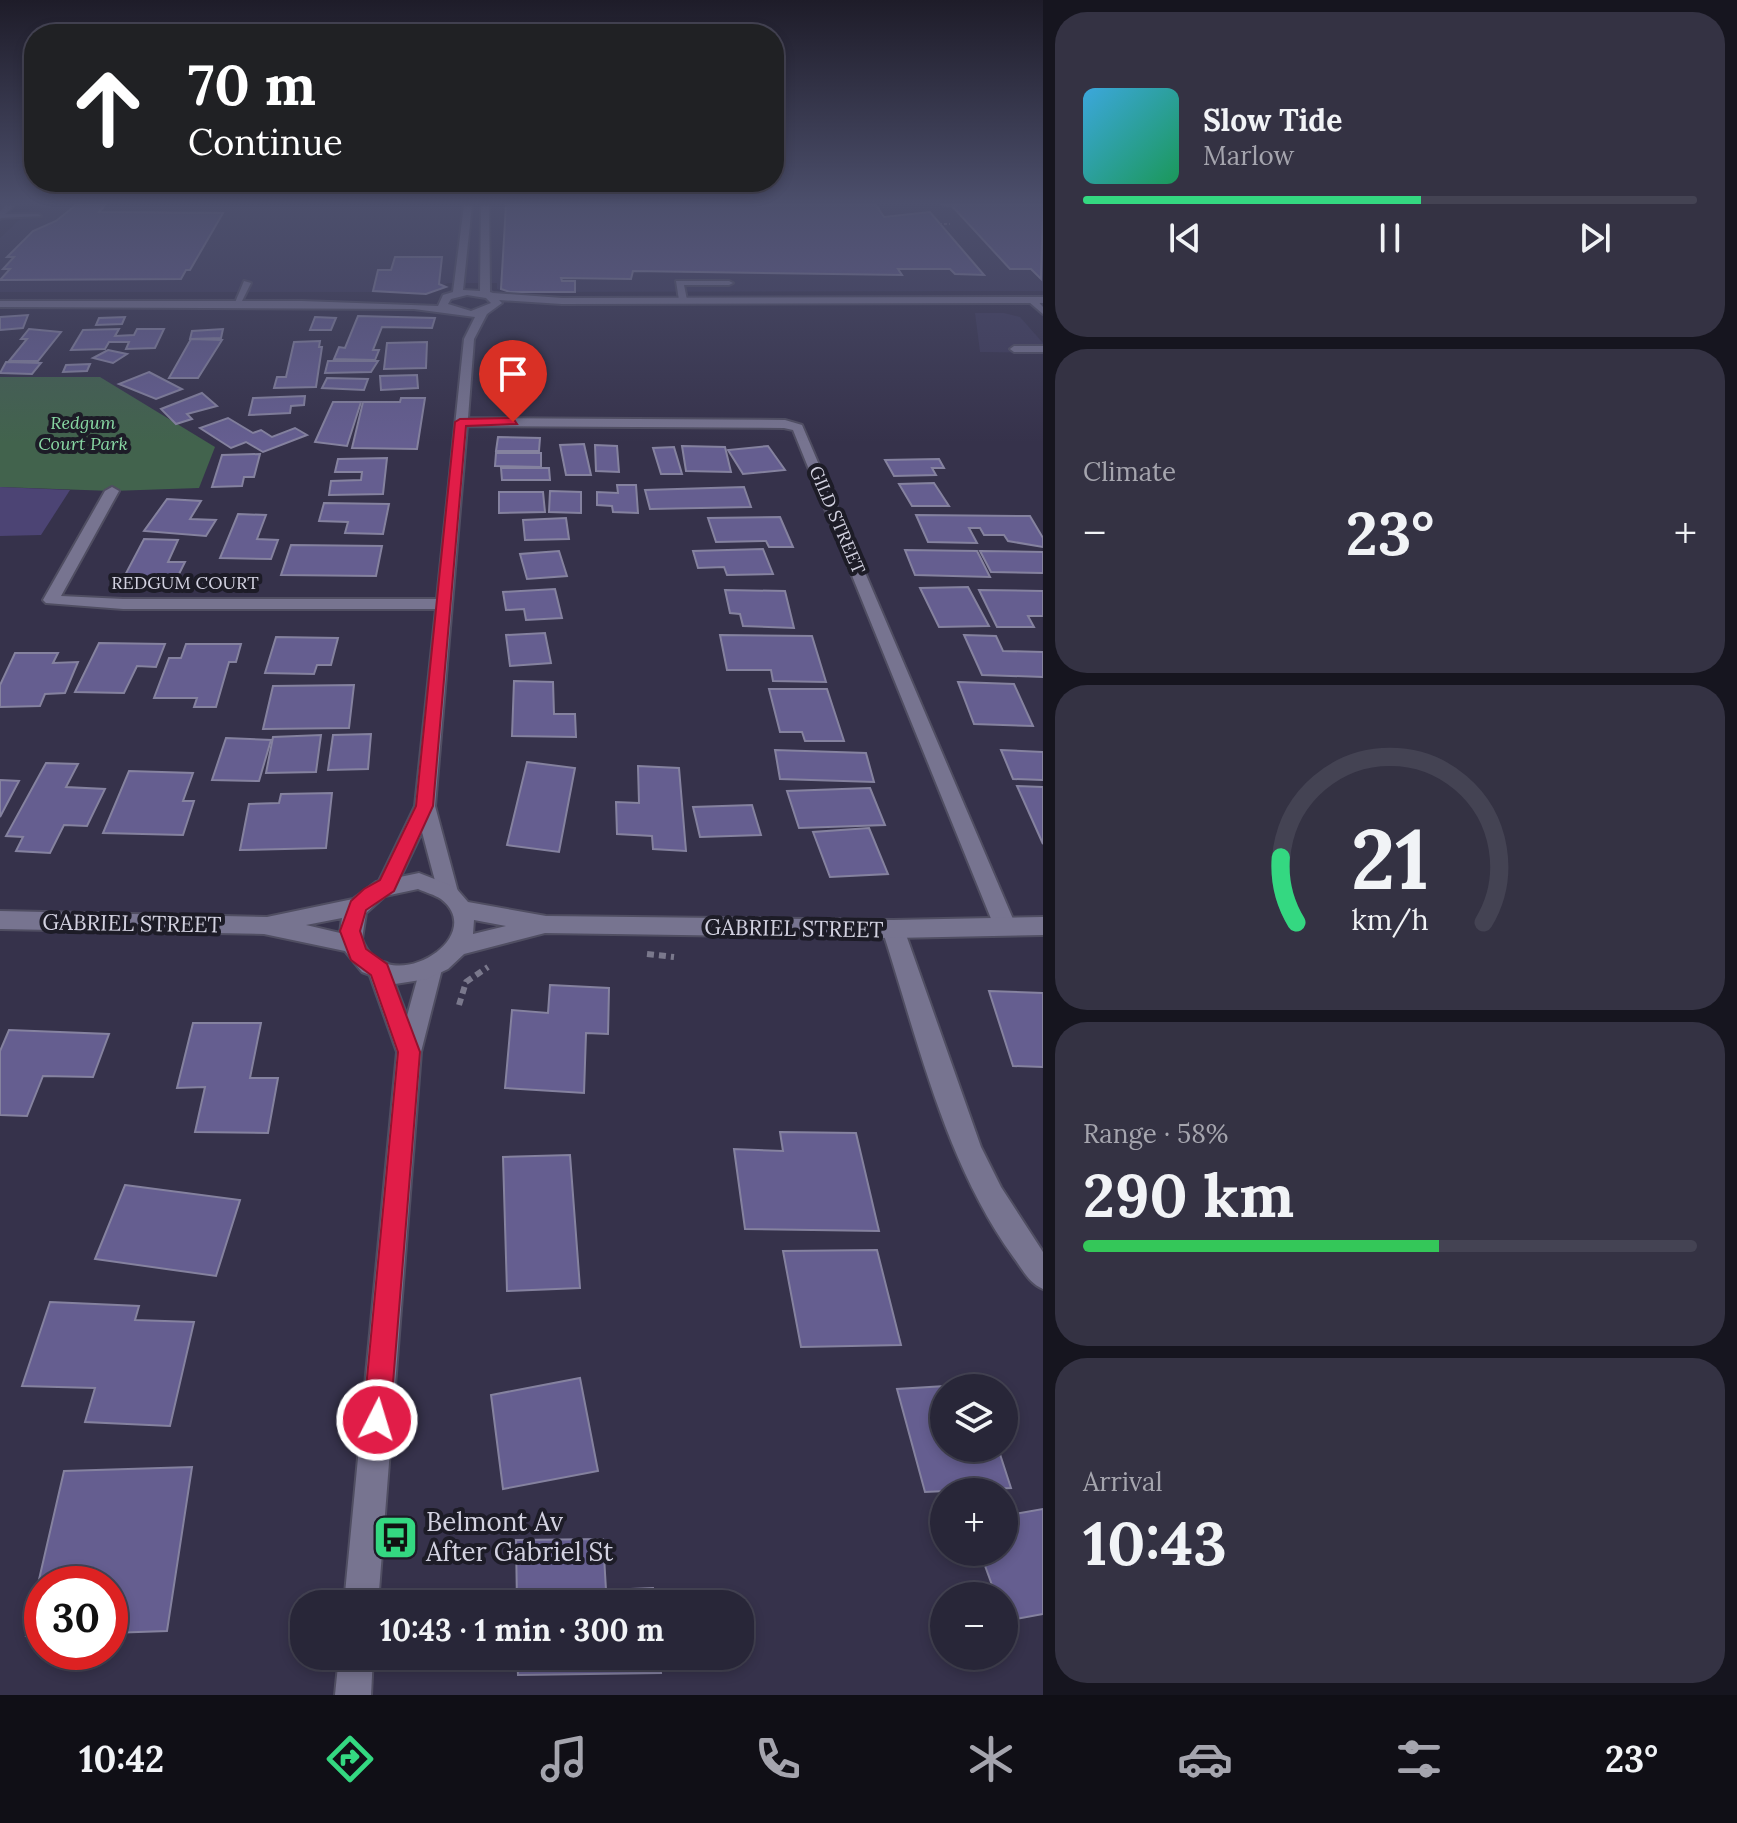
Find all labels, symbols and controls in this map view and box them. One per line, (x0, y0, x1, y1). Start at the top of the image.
text: 70 m (188, 49, 316, 120)
icon: ahead (56, 56, 160, 160)
text: Slow Tide (1203, 101, 1342, 139)
text: Continue (188, 119, 343, 165)
text: Marlow (1203, 139, 1294, 172)
icon: previous (1163, 216, 1207, 260)
icon: pause (1368, 216, 1412, 260)
icon: next (1573, 216, 1617, 260)
pin (479, 340, 547, 422)
icon: arrive (491, 352, 535, 396)
park label: Redgum Court Park (38, 411, 128, 455)
text: Climate (1083, 455, 1176, 488)
street label: GILD STREET (804, 462, 871, 578)
text: 23° (1346, 495, 1434, 571)
text: − (1083, 505, 1106, 561)
text: + (1674, 505, 1697, 561)
street label: REDGUM COURT (111, 571, 259, 594)
text: 21 (1351, 805, 1429, 912)
text: km/h (1351, 902, 1429, 939)
street label: GABRIEL STREET (42, 907, 222, 939)
street label: GABRIEL STREET (704, 912, 884, 944)
text: Range · 58% (1083, 1117, 1228, 1150)
text: 290 km (1083, 1157, 1294, 1233)
map controls (930, 1374, 1018, 1670)
button: layers (930, 1374, 1018, 1462)
position arrow (335, 1378, 419, 1462)
text: Arrival (1083, 1465, 1162, 1498)
button: + (930, 1478, 1018, 1566)
place label: Belmont Av After Gabriel St (425, 1505, 613, 1568)
text: 10:43 (1083, 1505, 1227, 1581)
bus stop icon: Belmont Av After Gabriel St (371, 1513, 419, 1561)
speed limit sign: 30 (24, 1566, 128, 1670)
button: − (930, 1582, 1018, 1670)
text: 10:43 · 1 min · 300 m (380, 1611, 664, 1649)
icon: directions (322, 1731, 378, 1787)
icon: music (536, 1731, 592, 1787)
icon: phone (750, 1731, 806, 1787)
icon: climate (963, 1731, 1019, 1787)
icon: car (1177, 1731, 1233, 1787)
icon: filters (1391, 1731, 1447, 1787)
text: 10:42 (79, 1736, 164, 1782)
text: 23° (1605, 1736, 1658, 1782)

